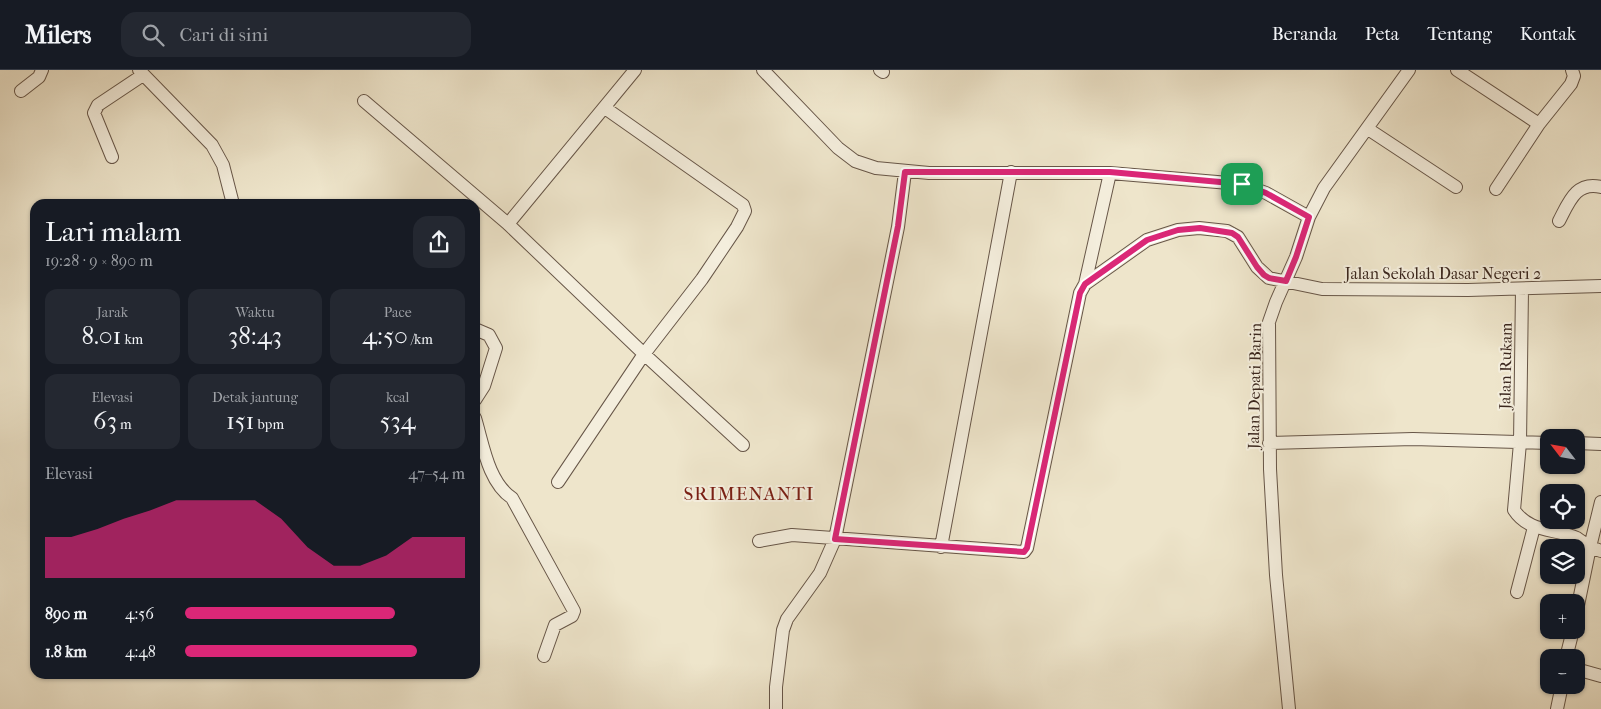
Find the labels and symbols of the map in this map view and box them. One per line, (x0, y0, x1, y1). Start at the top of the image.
pin (1221, 163, 1263, 205)
street label: Jalan Sekolah Dasar Negeri 2 (1343, 264, 1541, 283)
street label: Jalan Depati Barin (1244, 322, 1265, 451)
street label: Jalan Rukam (1495, 322, 1516, 412)
north arrow (1540, 429, 1585, 474)
district label: SRIMENANTI (683, 483, 815, 505)

